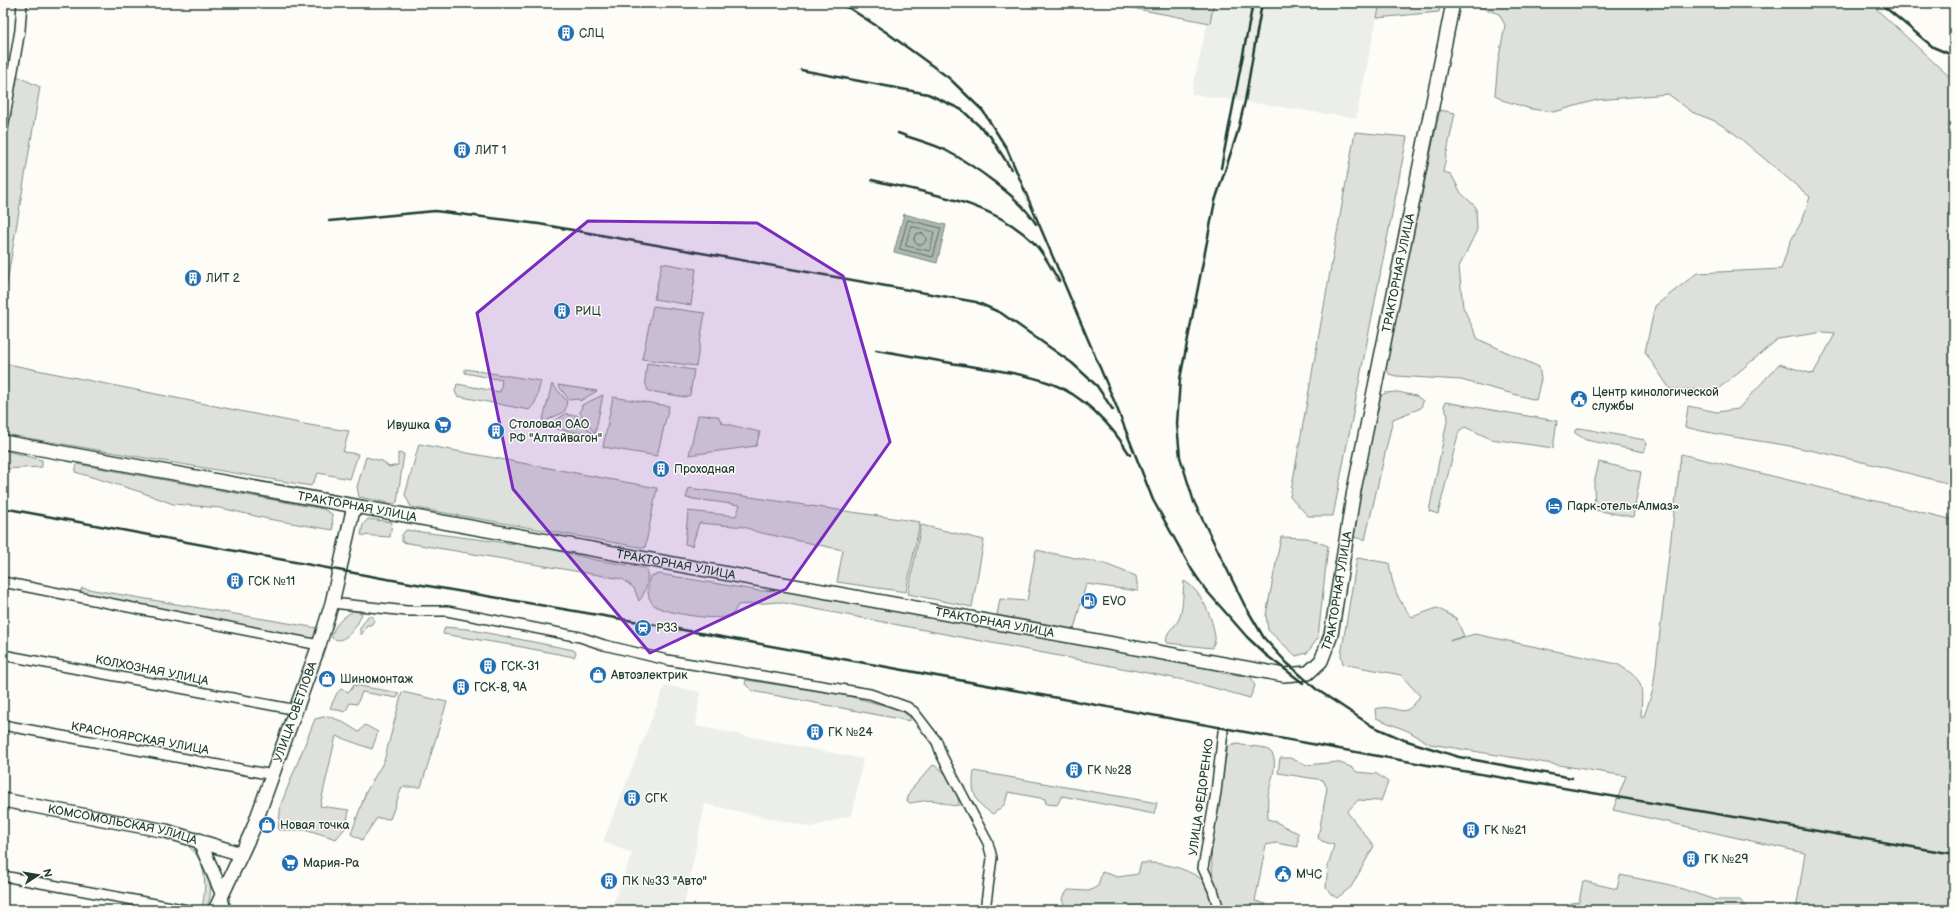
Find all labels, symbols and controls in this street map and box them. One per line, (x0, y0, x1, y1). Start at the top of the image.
building icon: СЛЦ (556, 23, 576, 43)
place label: СЛЦ (579, 26, 605, 41)
building icon: ЛИТ 1 (452, 140, 472, 160)
place label: ЛИТ 1 (474, 143, 506, 158)
street label: ТРАКТОРНАЯ УЛИЦА (1379, 212, 1418, 334)
building icon: ЛИТ 2 (183, 268, 203, 288)
place label: ЛИТ 2 (205, 271, 240, 286)
building icon: РИЦ (552, 301, 572, 321)
place label: РИЦ (575, 304, 601, 319)
place label: Центр кинологической службы (1592, 385, 1719, 414)
public building icon: Центр кинологической службы (1569, 389, 1589, 409)
supermarket icon: Ивушка (433, 415, 453, 435)
place label: Столовая ОАО РФ "Алтайвагон" (509, 417, 602, 446)
place label: Ивушка (387, 418, 430, 433)
building icon: Столовая ОАО РФ "Алтайвагон" (486, 421, 506, 441)
building icon: Проходная (651, 459, 671, 479)
place label: Проходная (674, 462, 735, 477)
street label: ТРАКТОРНАЯ УЛИЦА (296, 489, 419, 525)
hotel icon: Парк-отель«Алмаз» (1544, 496, 1564, 516)
place label: Парк-отель«Алмаз» (1567, 499, 1680, 514)
street label: ТРАКТОРНАЯ УЛИЦА (1319, 530, 1355, 653)
street label: ТРАКТОРНАЯ УЛИЦА (615, 547, 737, 583)
building icon: ГСК №11 (225, 571, 245, 591)
place label: ГСК №11 (248, 574, 295, 589)
fuel station icon: EVO (1079, 591, 1099, 611)
place label: EVO (1102, 594, 1126, 609)
street label: ТРАКТОРНАЯ УЛИЦА (934, 605, 1056, 641)
station icon: РЗЗ (633, 618, 653, 638)
place label: РЗЗ (656, 621, 678, 636)
street label: КОЛХОЗНАЯ УЛИЦА (94, 652, 210, 689)
building icon: ГСК-31 (478, 656, 498, 676)
street label: УЛИЦА СВЕТЛОВА (271, 659, 321, 764)
place label: ГСК-31 (501, 659, 539, 674)
shop icon: Автоэлектрик (588, 665, 608, 685)
place label: Автоэлектрик (610, 668, 688, 683)
shop icon: Шиномонтаж (317, 669, 337, 689)
place label: Шиномонтаж (340, 672, 414, 687)
building icon: ГСК-8, 9А (451, 677, 471, 697)
place label: ГСК-8, 9А (474, 680, 528, 695)
street label: КРАСНОЯРСКАЯ УЛИЦА (70, 719, 211, 758)
building icon: ГК №24 (805, 722, 825, 742)
place label: ГК №24 (828, 725, 873, 740)
street label: УЛИЦА ФЕДОРЕНКО (1186, 737, 1217, 857)
building icon: ГК №28 (1064, 760, 1084, 780)
place label: ГК №28 (1087, 763, 1132, 778)
building icon: СГК (622, 788, 642, 808)
place label: СГК (645, 791, 668, 806)
street label: КОМСОМОЛЬСКАЯ УЛИЦА (46, 802, 200, 848)
shop icon: Новая точка (257, 815, 277, 835)
place label: Новая точка (280, 818, 350, 833)
building icon: ГК №21 (1461, 820, 1481, 840)
place label: ГК №21 (1484, 823, 1526, 838)
building icon: ГК №29 (1681, 849, 1701, 869)
place label: ГК №29 (1704, 852, 1749, 867)
supermarket icon: Мария-Ра (280, 853, 300, 873)
north arrow (18, 855, 58, 895)
place label: Мария-Ра (303, 856, 359, 871)
public building icon: МЧС (1273, 864, 1293, 884)
place label: МЧС (1296, 867, 1322, 882)
text: N (40, 868, 55, 878)
building icon: ПК №33 "Авто" (599, 871, 619, 891)
place label: ПК №33 "Авто" (622, 874, 707, 889)

